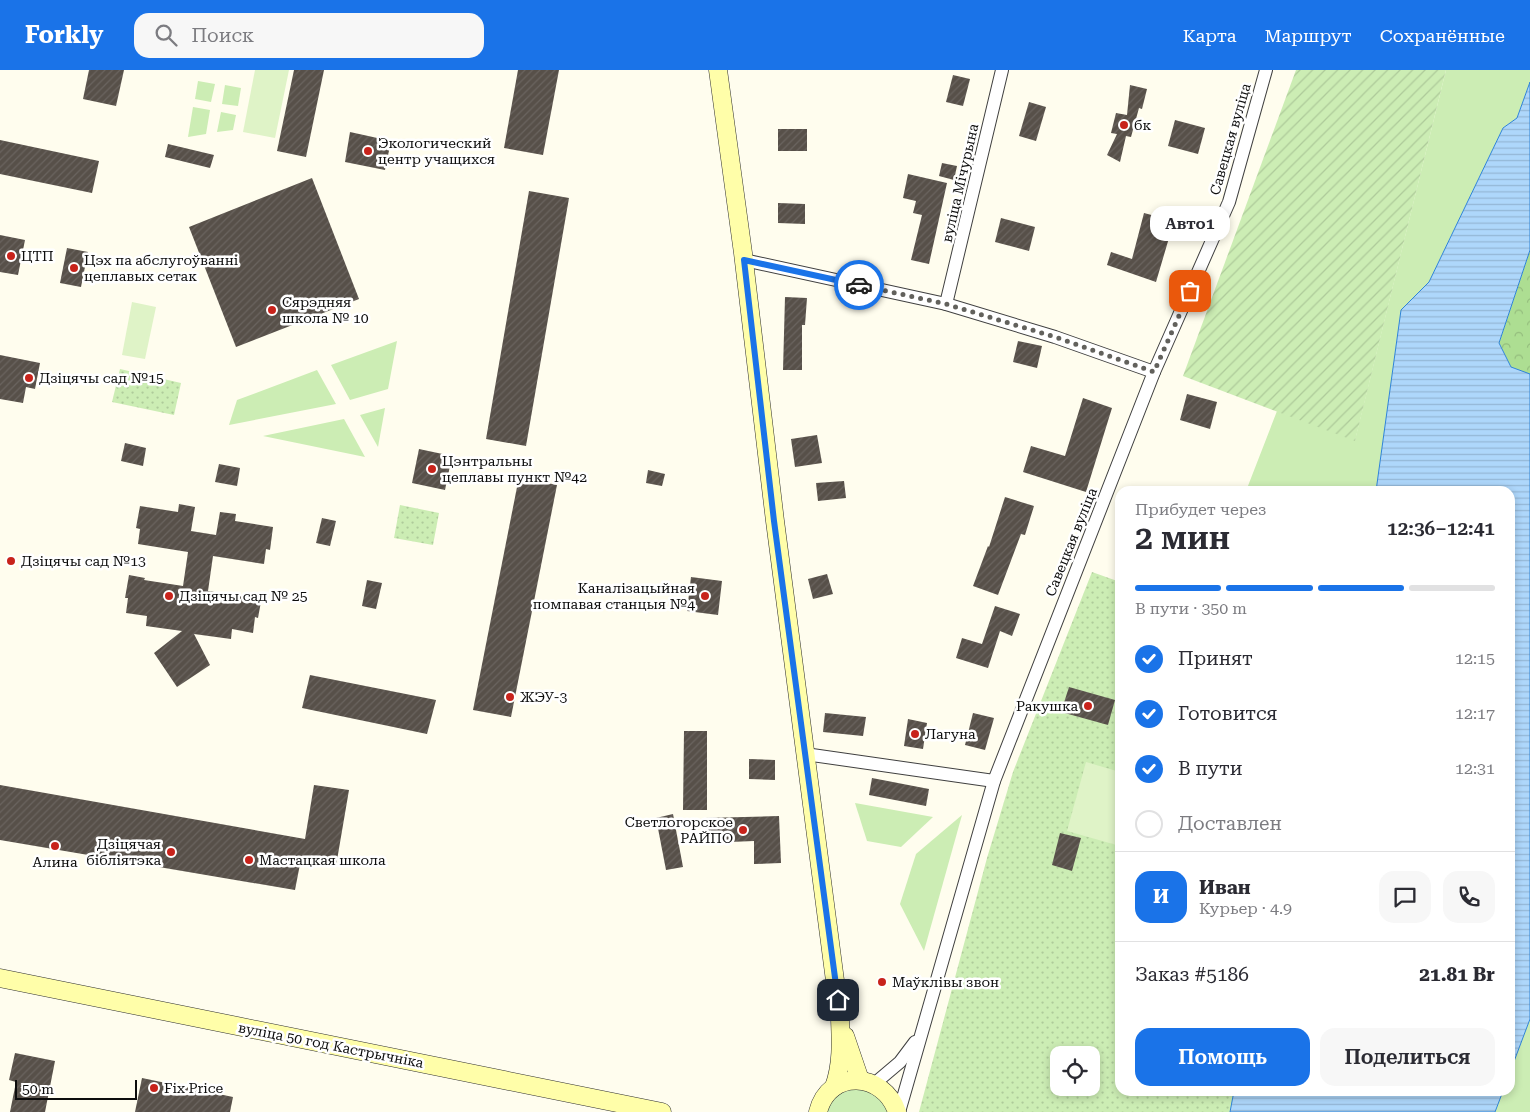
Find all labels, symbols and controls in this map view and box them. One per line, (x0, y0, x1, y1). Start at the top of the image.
search box (134, 13, 484, 58)
text: Forkly (25, 21, 104, 49)
icon: search (152, 21, 180, 49)
text: Поиск (192, 24, 254, 47)
text: Карта (1183, 25, 1237, 46)
text: Маршрут (1265, 25, 1352, 46)
text: Сохранённые (1380, 25, 1505, 46)
street label: Савецкая вуліца (1206, 81, 1254, 197)
place label: бк (1134, 117, 1152, 133)
marker: бк (1118, 119, 1130, 131)
street label: вуліца Мічурына (939, 122, 982, 244)
place label: Экологический центр учащихся (378, 135, 495, 167)
marker: Экологический центр учащихся (362, 145, 374, 157)
callout: Авто1 (1150, 206, 1230, 241)
text: Авто1 (1165, 214, 1215, 233)
place label: ЦТП (21, 248, 53, 264)
marker: ЦТП (5, 250, 17, 262)
place label: Цэх па абслугоўванні цеплавых сетак (84, 252, 239, 284)
courier (834, 260, 884, 310)
marker: Цэх па абслугоўванні цеплавых сетак (68, 262, 80, 274)
pin (1169, 270, 1211, 312)
icon: car (845, 271, 873, 299)
icon: bag (1176, 277, 1204, 305)
place label: Сярэдняя школа № 10 (282, 294, 369, 326)
marker: Сярэдняя школа № 10 (266, 304, 278, 316)
place label: Дзіцячы сад №15 (39, 370, 164, 386)
marker: Дзіцячы сад №15 (23, 372, 35, 384)
place label: Цэнтральны цеплавы пункт №42 (442, 453, 587, 485)
marker: Цэнтральны цеплавы пункт №42 (426, 463, 438, 475)
street label: Савецкая вуліца (1042, 485, 1100, 599)
text: Прибудет через (1135, 500, 1266, 519)
text: 12:36–12:41 (1387, 517, 1495, 540)
text: 2 мин (1135, 519, 1230, 557)
place label: Дзіцячы сад №13 (21, 553, 146, 569)
marker: Дзіцячы сад №13 (5, 555, 17, 567)
place label: Каналізацыйная помпавая станцыя №4 (533, 580, 695, 612)
place label: Дзіцячы сад № 25 (179, 588, 308, 604)
marker: Дзіцячы сад № 25 (163, 590, 175, 602)
marker: Каналізацыйная помпавая станцыя №4 (699, 590, 711, 602)
text: В пути · 350 m (1135, 599, 1247, 618)
icon: check (1135, 645, 1163, 673)
text: Принят (1178, 647, 1253, 670)
text: 12:15 (1455, 649, 1495, 668)
place label: ЖЭУ-3 (520, 689, 568, 705)
marker: ЖЭУ-3 (504, 691, 516, 703)
place label: Ракушка (1016, 698, 1078, 714)
marker: Ракушка (1082, 700, 1094, 712)
icon: check (1135, 700, 1163, 728)
text: Готовится (1178, 702, 1277, 725)
text: 12:17 (1455, 704, 1495, 723)
place label: Лагуна (925, 726, 976, 742)
marker: Лагуна (909, 728, 921, 740)
icon: check (1135, 755, 1163, 783)
text: В пути (1178, 757, 1242, 780)
text: 12:31 (1455, 759, 1495, 778)
text: Доставлен (1178, 812, 1282, 835)
place label: Светлогорское РАЙПО (625, 814, 733, 846)
marker: Светлогорское РАЙПО (737, 824, 749, 836)
place label: Дзіцячая бібліятэка (86, 836, 161, 868)
marker: Алина (49, 840, 61, 852)
marker: Дзіцячая бібліятэка (165, 846, 177, 858)
place label: Мастацкая школа (259, 852, 386, 868)
place label: Алина (33, 854, 78, 870)
marker: Мастацкая школа (243, 854, 255, 866)
button: chat (1379, 871, 1431, 923)
button: phone (1443, 871, 1495, 923)
text: Иван (1199, 876, 1251, 899)
text: И (1153, 885, 1169, 908)
text: Курьер · 4.9 (1199, 899, 1292, 918)
text: Заказ #5186 (1135, 963, 1249, 986)
text: 21.81 Br (1419, 963, 1495, 986)
place label: Маўклівы звон (892, 974, 999, 990)
marker: Маўклівы звон (876, 976, 888, 988)
pin (817, 979, 859, 1021)
icon: home (824, 986, 852, 1014)
street label: вуліца 50 год Кастрычніка (237, 1019, 425, 1071)
button: Помощь (1135, 1028, 1310, 1086)
button: Поделиться (1320, 1028, 1495, 1086)
map controls (1050, 1046, 1100, 1096)
button: locate (1050, 1046, 1100, 1096)
scale bar (15, 1077, 138, 1100)
place label: Fix Price (164, 1080, 224, 1096)
text: 50 m (22, 1081, 54, 1097)
marker: Fix Price (148, 1082, 160, 1094)

